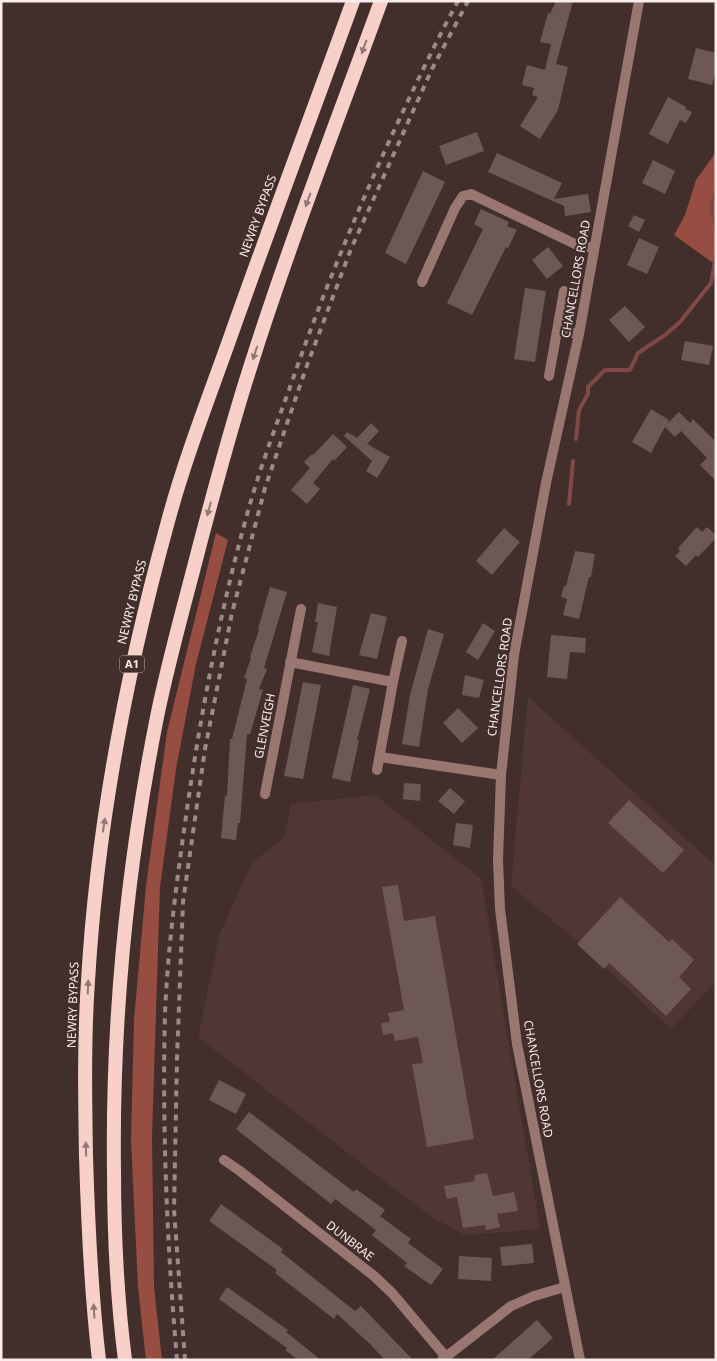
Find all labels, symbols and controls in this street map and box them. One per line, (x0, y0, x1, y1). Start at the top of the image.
one-way arrow (360, 40, 368, 55)
street label: NEWRY BYPASS (235, 172, 280, 259)
one-way arrow (304, 192, 311, 207)
street label: CHANCELLORS ROAD (557, 218, 594, 339)
one-way arrow (250, 346, 258, 361)
one-way arrow (205, 502, 213, 517)
street label: NEWRY BYPASS (113, 558, 150, 646)
street label: CHANCELLORS ROAD (483, 616, 516, 737)
road number: A1 (120, 656, 144, 672)
street label: GLENVEIGH (250, 692, 279, 760)
one-way arrow (100, 817, 108, 833)
street label: NEWRY BYPASS (62, 961, 83, 1048)
one-way arrow (84, 978, 92, 994)
street label: CHANCELLORS ROAD (520, 1019, 557, 1139)
one-way arrow (82, 1141, 90, 1157)
street label: DUNBRAE (323, 1217, 378, 1265)
one-way arrow (90, 1303, 98, 1319)

